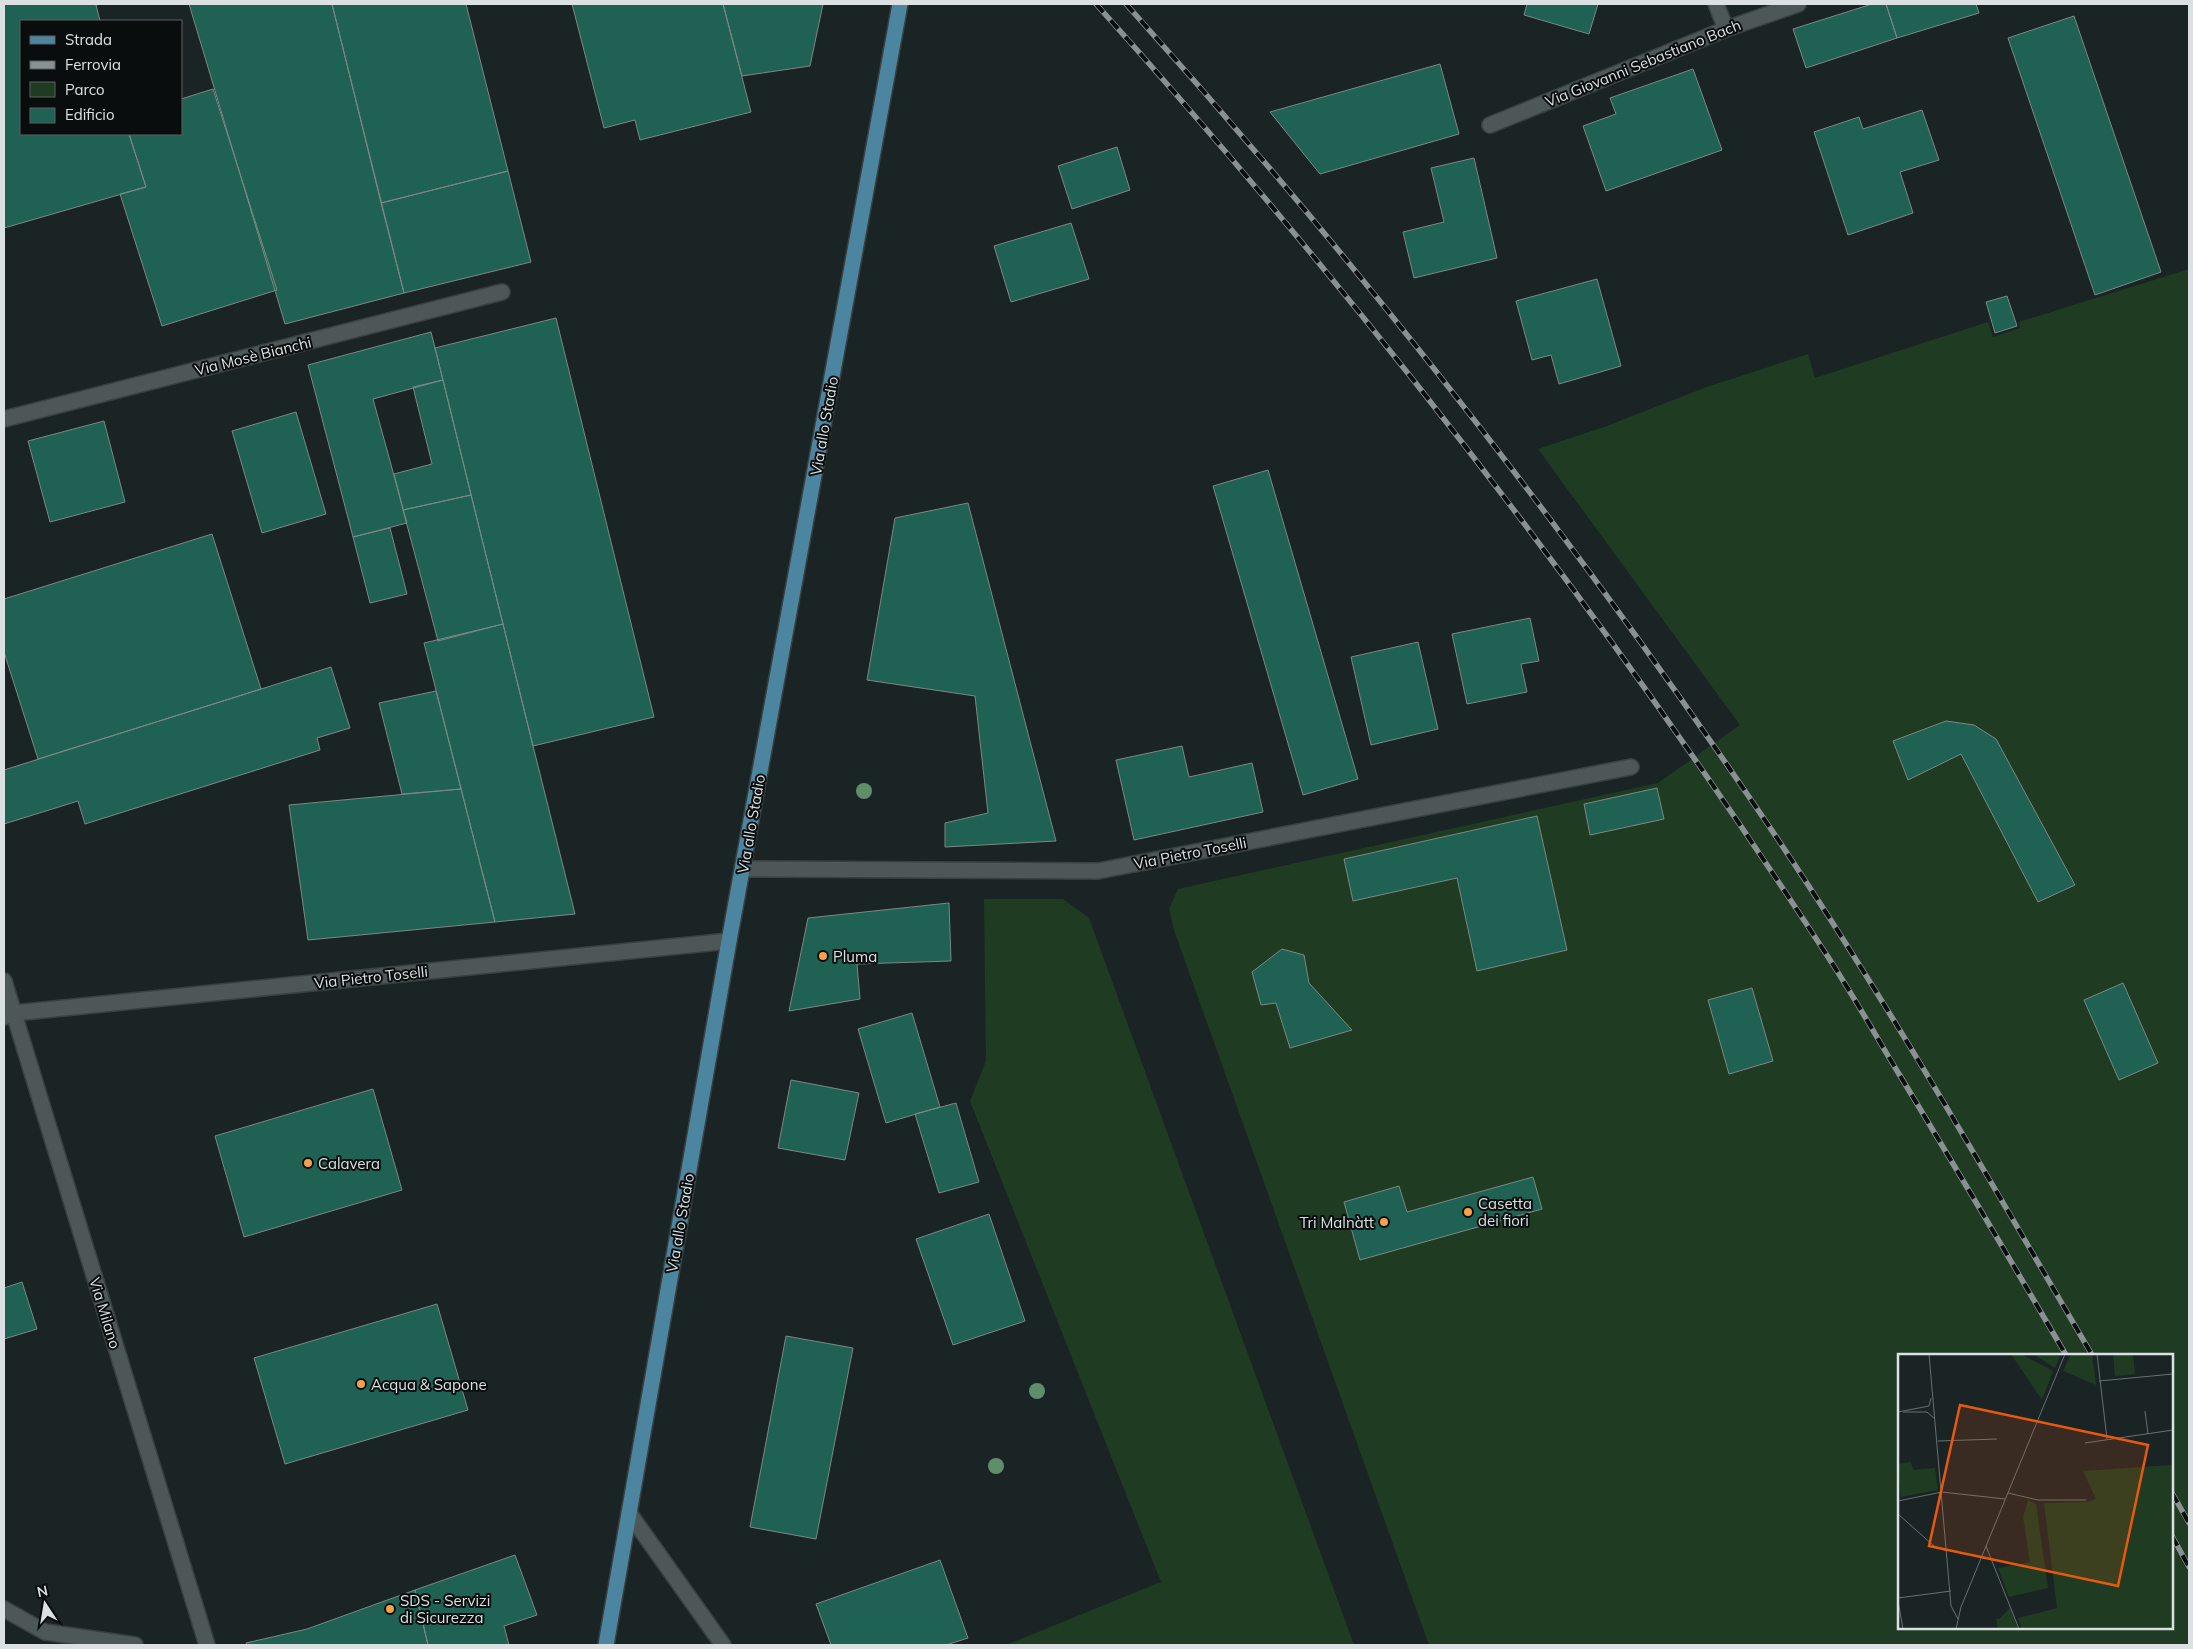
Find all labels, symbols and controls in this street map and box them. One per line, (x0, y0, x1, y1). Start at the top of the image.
street label: Via Giovanni Sebastiano Bach (1542, 15, 1744, 111)
legend (20, 20, 182, 135)
text: Strada (65, 30, 112, 49)
text: Ferrovia (65, 55, 121, 74)
text: Parco (65, 80, 105, 99)
text: Edificio (65, 105, 115, 124)
street label: Via Mosè Bianchi (193, 332, 313, 380)
street label: Via allo Stadio (806, 375, 842, 477)
street label: Via allo Stadio (733, 773, 769, 875)
street label: Via Pietro Toselli (1132, 833, 1248, 873)
place label: Pluma (833, 947, 877, 966)
marker: Pluma (817, 950, 829, 962)
street label: Via Pietro Toselli (313, 962, 429, 992)
place label: Calavera (318, 1154, 380, 1173)
marker: Calavera (302, 1157, 314, 1169)
street label: Via allo Stadio (662, 1172, 698, 1274)
place label: Casetta dei fiori (1478, 1194, 1532, 1230)
marker: Casetta dei fiori (1462, 1206, 1474, 1218)
place label: Tri Malnàtt (1300, 1213, 1374, 1232)
marker: Tri Malnàtt (1378, 1216, 1390, 1228)
street label: Via Milano (85, 1275, 125, 1351)
inset map (1898, 1354, 2173, 1629)
place label: Acqua & Sapone (371, 1375, 487, 1394)
marker: Acqua & Sapone (355, 1378, 367, 1390)
north arrow (20, 1579, 70, 1629)
text: N (35, 1581, 49, 1601)
place label: SDS - Servizi di Sicurezza (400, 1591, 490, 1627)
marker: SDS - Servizi di Sicurezza (384, 1603, 396, 1615)

